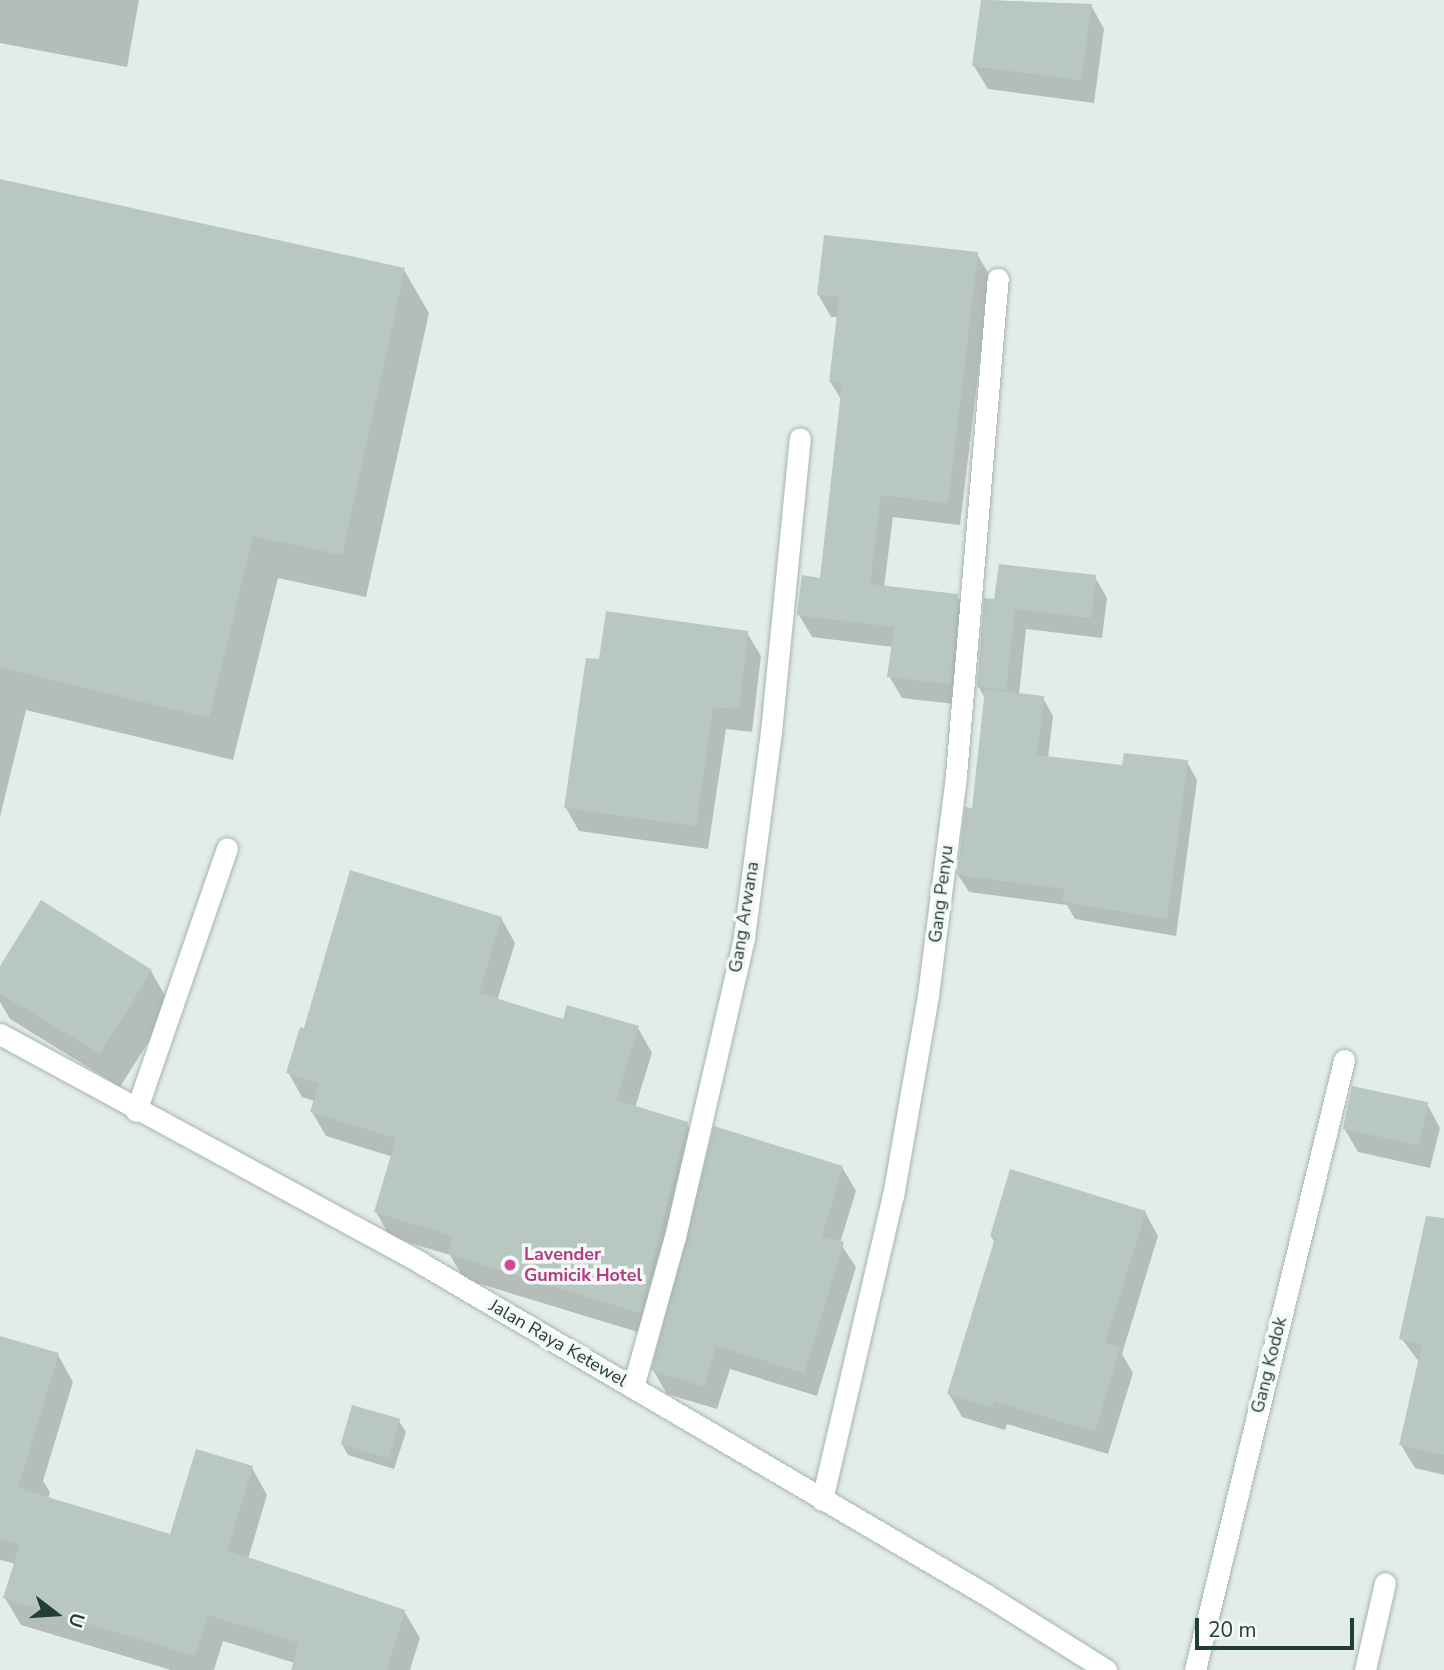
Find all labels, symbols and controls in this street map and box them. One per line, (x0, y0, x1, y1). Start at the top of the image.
street label: Gang Penyu (924, 844, 958, 944)
street label: Gang Arwana (725, 860, 763, 974)
place label: Lavender Gumicik Hotel (524, 1244, 642, 1286)
marker: Lavender Gumicik Hotel (502, 1257, 518, 1273)
street label: Jalan Raya Ketewel (485, 1295, 631, 1391)
street label: Gang Kodok (1247, 1315, 1291, 1415)
north arrow (21, 1579, 91, 1649)
scale bar (1199, 1604, 1358, 1648)
text: U (62, 1610, 91, 1631)
text: 20 m (1208, 1616, 1257, 1644)

